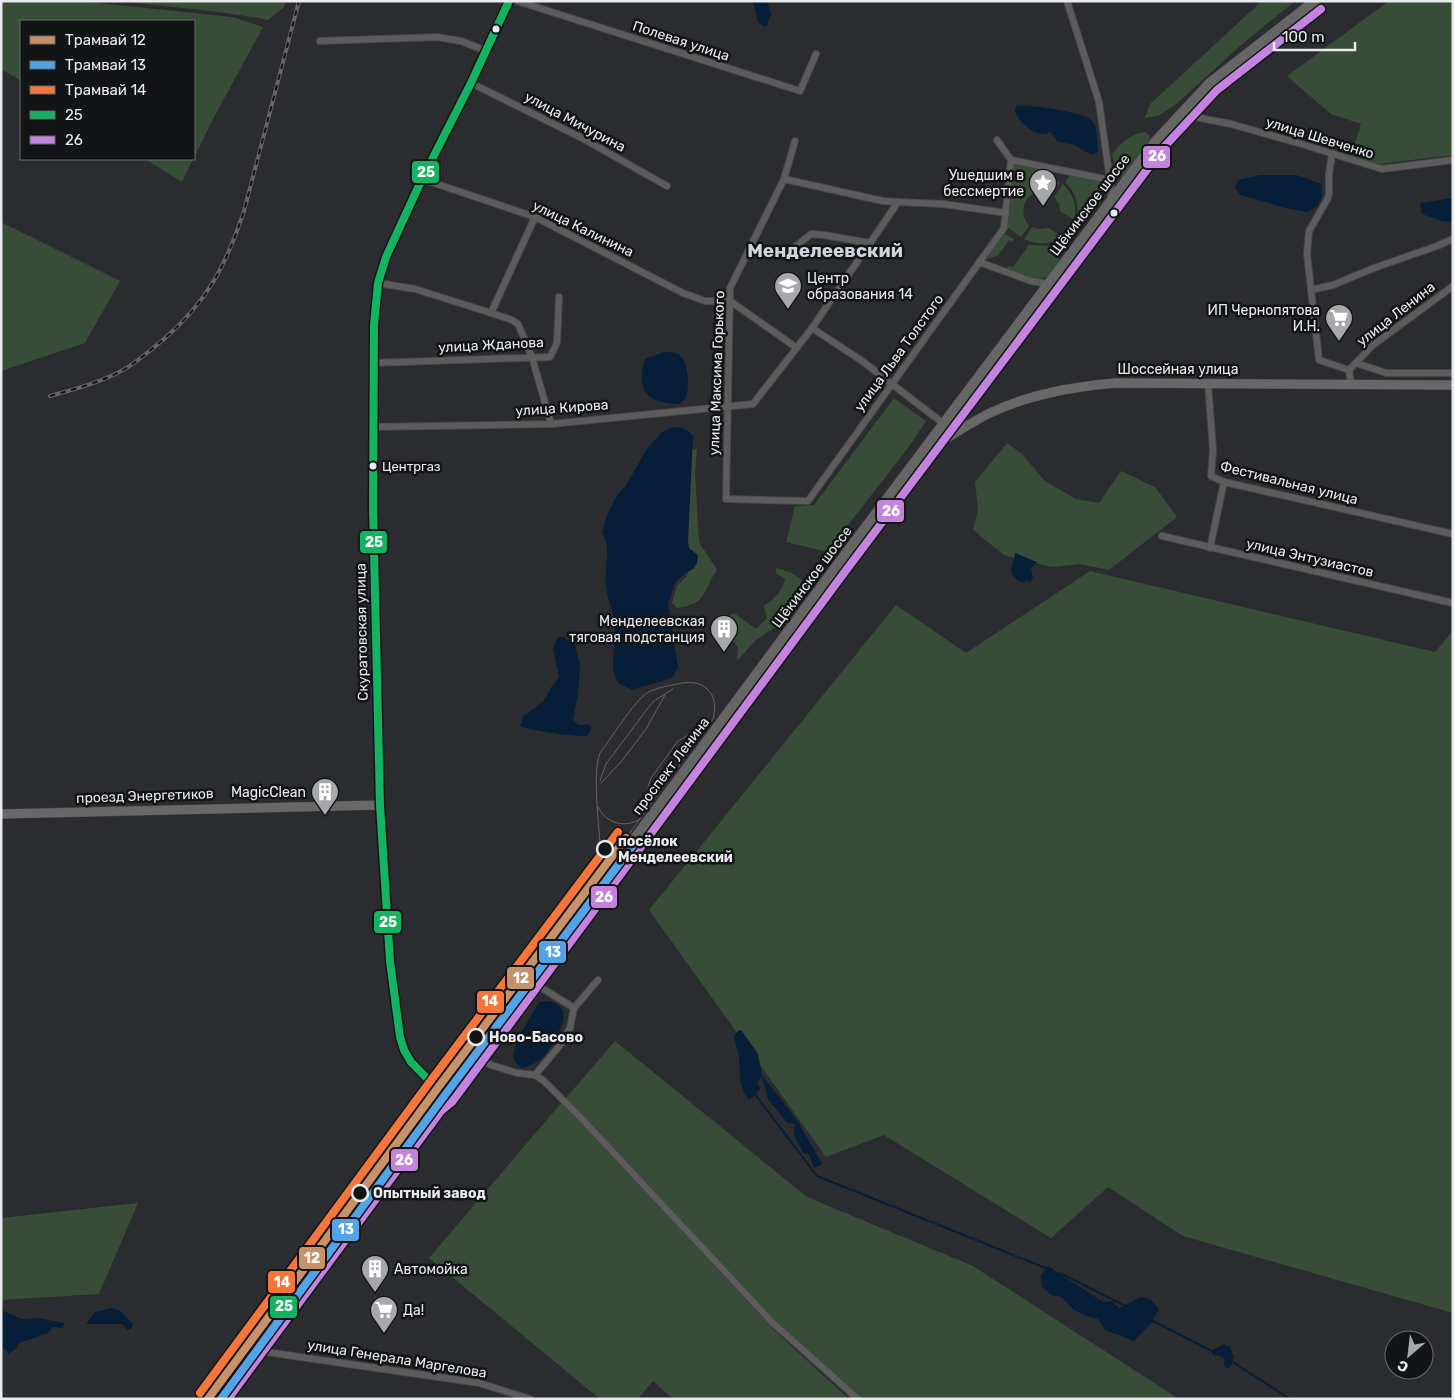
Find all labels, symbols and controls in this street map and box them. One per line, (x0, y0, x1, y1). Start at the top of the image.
street label: Полевая улица (630, 17, 732, 65)
legend (20, 20, 195, 160)
scale bar (1274, 20, 1355, 52)
unlabelled marker (491, 24, 501, 34)
text: 100 m (1282, 28, 1324, 46)
text: Трамвай 12 (65, 31, 146, 49)
text: Трамвай 13 (65, 56, 146, 74)
text: Трамвай 14 (65, 81, 146, 99)
street label: улица Мичурина (522, 88, 628, 156)
text: 25 (65, 106, 83, 124)
street label: улица Шевченко (1264, 113, 1376, 163)
text: 26 (65, 131, 83, 149)
line badge: 26 (1142, 145, 1171, 169)
text: 26 (1148, 148, 1166, 165)
street label: Щёкинское шоссе (1046, 151, 1134, 259)
line badge: 25 (411, 160, 440, 184)
text: 25 (417, 164, 435, 181)
place label: Ушедшим в бессмертие (943, 167, 1024, 200)
place icon: Ушедшим в бессмертие (1028, 168, 1058, 207)
street label: улица Калинина (530, 197, 636, 261)
unlabelled marker (1109, 208, 1119, 218)
district label: Менделеевский (747, 239, 903, 262)
place label: Центр образования 14 (807, 270, 913, 303)
school or university icon: Центр образования 14 (773, 271, 803, 310)
street label: улица Ленина (1353, 278, 1439, 350)
street label: улица Максима Горького (706, 290, 728, 456)
street label: улица Льва Толстого (851, 291, 947, 415)
place label: ИП Чернопятова И.Н. (1208, 302, 1320, 335)
supermarket icon: ИП Чернопятова И.Н. (1324, 303, 1354, 342)
street label: улица Жданова (438, 334, 544, 356)
street label: Шоссейная улица (1118, 361, 1238, 378)
street label: улица Кирова (515, 396, 609, 420)
street label: Фестивальная улица (1218, 458, 1360, 508)
place label: Центргаз (382, 459, 441, 474)
marker: Центргаз (368, 461, 378, 471)
line badge: 26 (876, 499, 905, 523)
text: 26 (882, 503, 900, 520)
street label: Щёкинское шоссе (768, 523, 856, 631)
line badge: 25 (359, 530, 388, 554)
text: 25 (365, 534, 383, 551)
street label: улица Энтузиастов (1245, 535, 1376, 581)
street label: Скуратовская улица (352, 563, 372, 701)
place label: Менделеевская тяговая подстанция (569, 613, 705, 646)
building icon: Менделеевская тяговая подстанция (709, 614, 739, 653)
street label: проспект Ленина (629, 714, 713, 818)
building icon: MagicClean (310, 777, 340, 816)
place label: MagicClean (231, 784, 306, 801)
street label: проезд Энергетиков (76, 785, 214, 807)
place label: посёлок Менделеевский (618, 833, 733, 866)
marker: посёлок Менделеевский (596, 840, 614, 858)
line badge: 26 (590, 885, 618, 909)
text: 26 (595, 889, 613, 906)
line badge: 25 (373, 910, 402, 934)
text: 25 (379, 914, 397, 931)
line badge: 13 (538, 940, 567, 964)
text: 13 (545, 944, 561, 961)
line badge: 12 (506, 966, 535, 990)
text: 12 (513, 970, 529, 987)
line badge: 14 (476, 990, 505, 1014)
text: 14 (482, 993, 499, 1010)
marker: Ново-Басово (467, 1028, 485, 1046)
place label: Ново-Басово (489, 1029, 583, 1046)
line badge: 26 (390, 1148, 419, 1172)
text: 26 (395, 1152, 413, 1169)
marker: Опытный завод (351, 1184, 369, 1202)
place label: Опытный завод (373, 1185, 486, 1202)
line badge: 13 (331, 1218, 360, 1242)
text: 13 (338, 1221, 354, 1238)
line badge: 12 (298, 1246, 326, 1270)
text: 12 (304, 1250, 320, 1267)
building icon: Автомойка (360, 1254, 390, 1293)
place label: Автомойка (394, 1261, 468, 1278)
line badge: 14 (267, 1270, 296, 1294)
text: 14 (274, 1274, 291, 1291)
line badge: 25 (269, 1295, 298, 1319)
supermarket icon: Да! (369, 1295, 399, 1334)
text: 25 (275, 1298, 293, 1315)
place label: Да! (403, 1302, 424, 1319)
north arrow (1384, 1330, 1434, 1380)
street label: улица Генерала Маргелова (306, 1336, 488, 1382)
text: С (1395, 1356, 1411, 1376)

